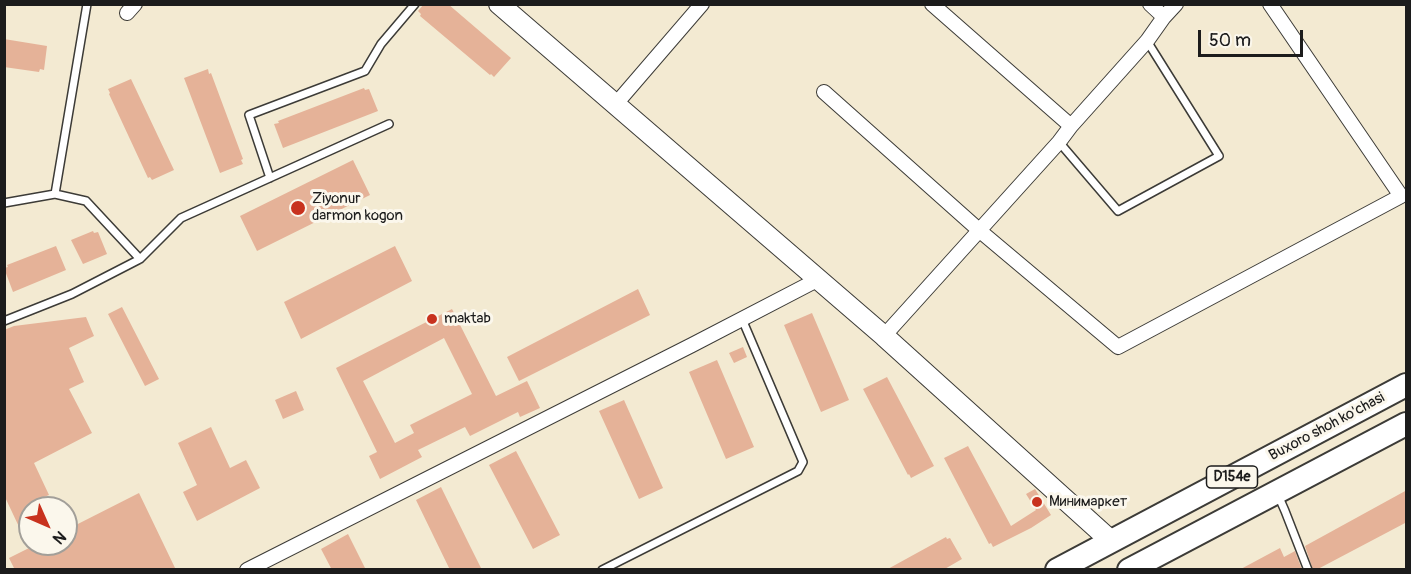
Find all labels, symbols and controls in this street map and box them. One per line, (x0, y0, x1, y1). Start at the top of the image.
scale bar (1201, 18, 1306, 56)
text: 50 m (1209, 29, 1251, 52)
place label: Ziyonur darmon kogon (312, 190, 403, 225)
marker: Ziyonur darmon kogon (289, 199, 307, 217)
place label: maktab (444, 310, 491, 328)
marker: maktab (425, 312, 439, 326)
street label: Buxoro shoh ko'chasi (1266, 389, 1388, 465)
road number: D154e (1206, 466, 1258, 488)
place label: Минимаркет (1049, 493, 1127, 511)
marker: Минимаркет (1030, 495, 1044, 509)
north arrow (18, 496, 78, 556)
text: N (48, 526, 70, 548)

